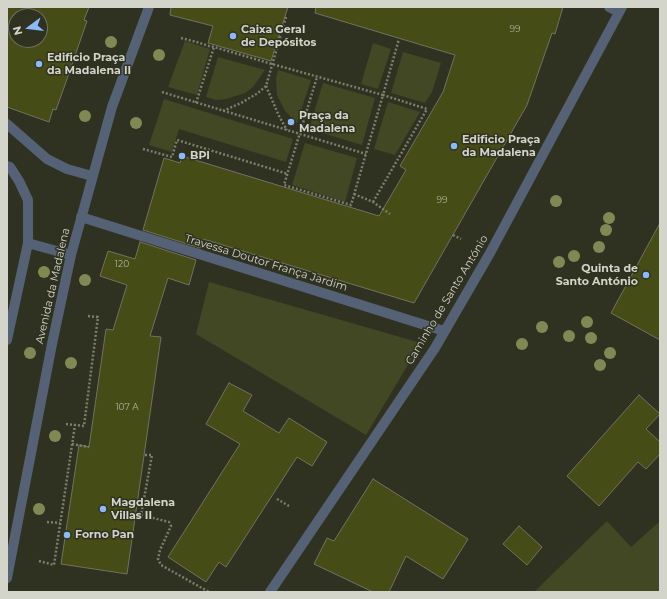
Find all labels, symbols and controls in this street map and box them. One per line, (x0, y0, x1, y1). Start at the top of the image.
north arrow (8, 8, 48, 48)
place label: Caixa Geral de Depósitos (241, 23, 316, 49)
house number: 99 (510, 24, 520, 34)
text: N (9, 25, 25, 37)
marker: Caixa Geral de Depósitos (228, 31, 238, 41)
place label: Edificio Praça da Madalena II (47, 51, 131, 77)
marker: Edificio Praça da Madalena II (34, 59, 44, 69)
place label: Praça da Madalena (299, 109, 355, 135)
marker: Praça da Madalena (286, 117, 296, 127)
place label: Edificio Praça da Madalena (462, 133, 540, 159)
marker: Edificio Praça da Madalena (449, 141, 459, 151)
place label: BPI (190, 149, 210, 163)
marker: BPI (177, 151, 187, 161)
house number: 99 (437, 195, 447, 205)
street label: Avenida da Madalena (33, 227, 73, 345)
street label: Travessa Doutor França Jardim (183, 232, 349, 294)
street label: Caminho de Santo António (403, 233, 491, 367)
house number: 120 (115, 259, 129, 269)
place label: Quinta de Santo António (556, 262, 638, 288)
marker: Quinta de Santo António (641, 270, 651, 280)
house number: 107 A (115, 402, 139, 412)
place label: Magdalena Villas II (111, 496, 175, 522)
marker: Magdalena Villas II (98, 504, 108, 514)
place label: Forno Pan (75, 528, 134, 542)
marker: Forno Pan (62, 530, 72, 540)

